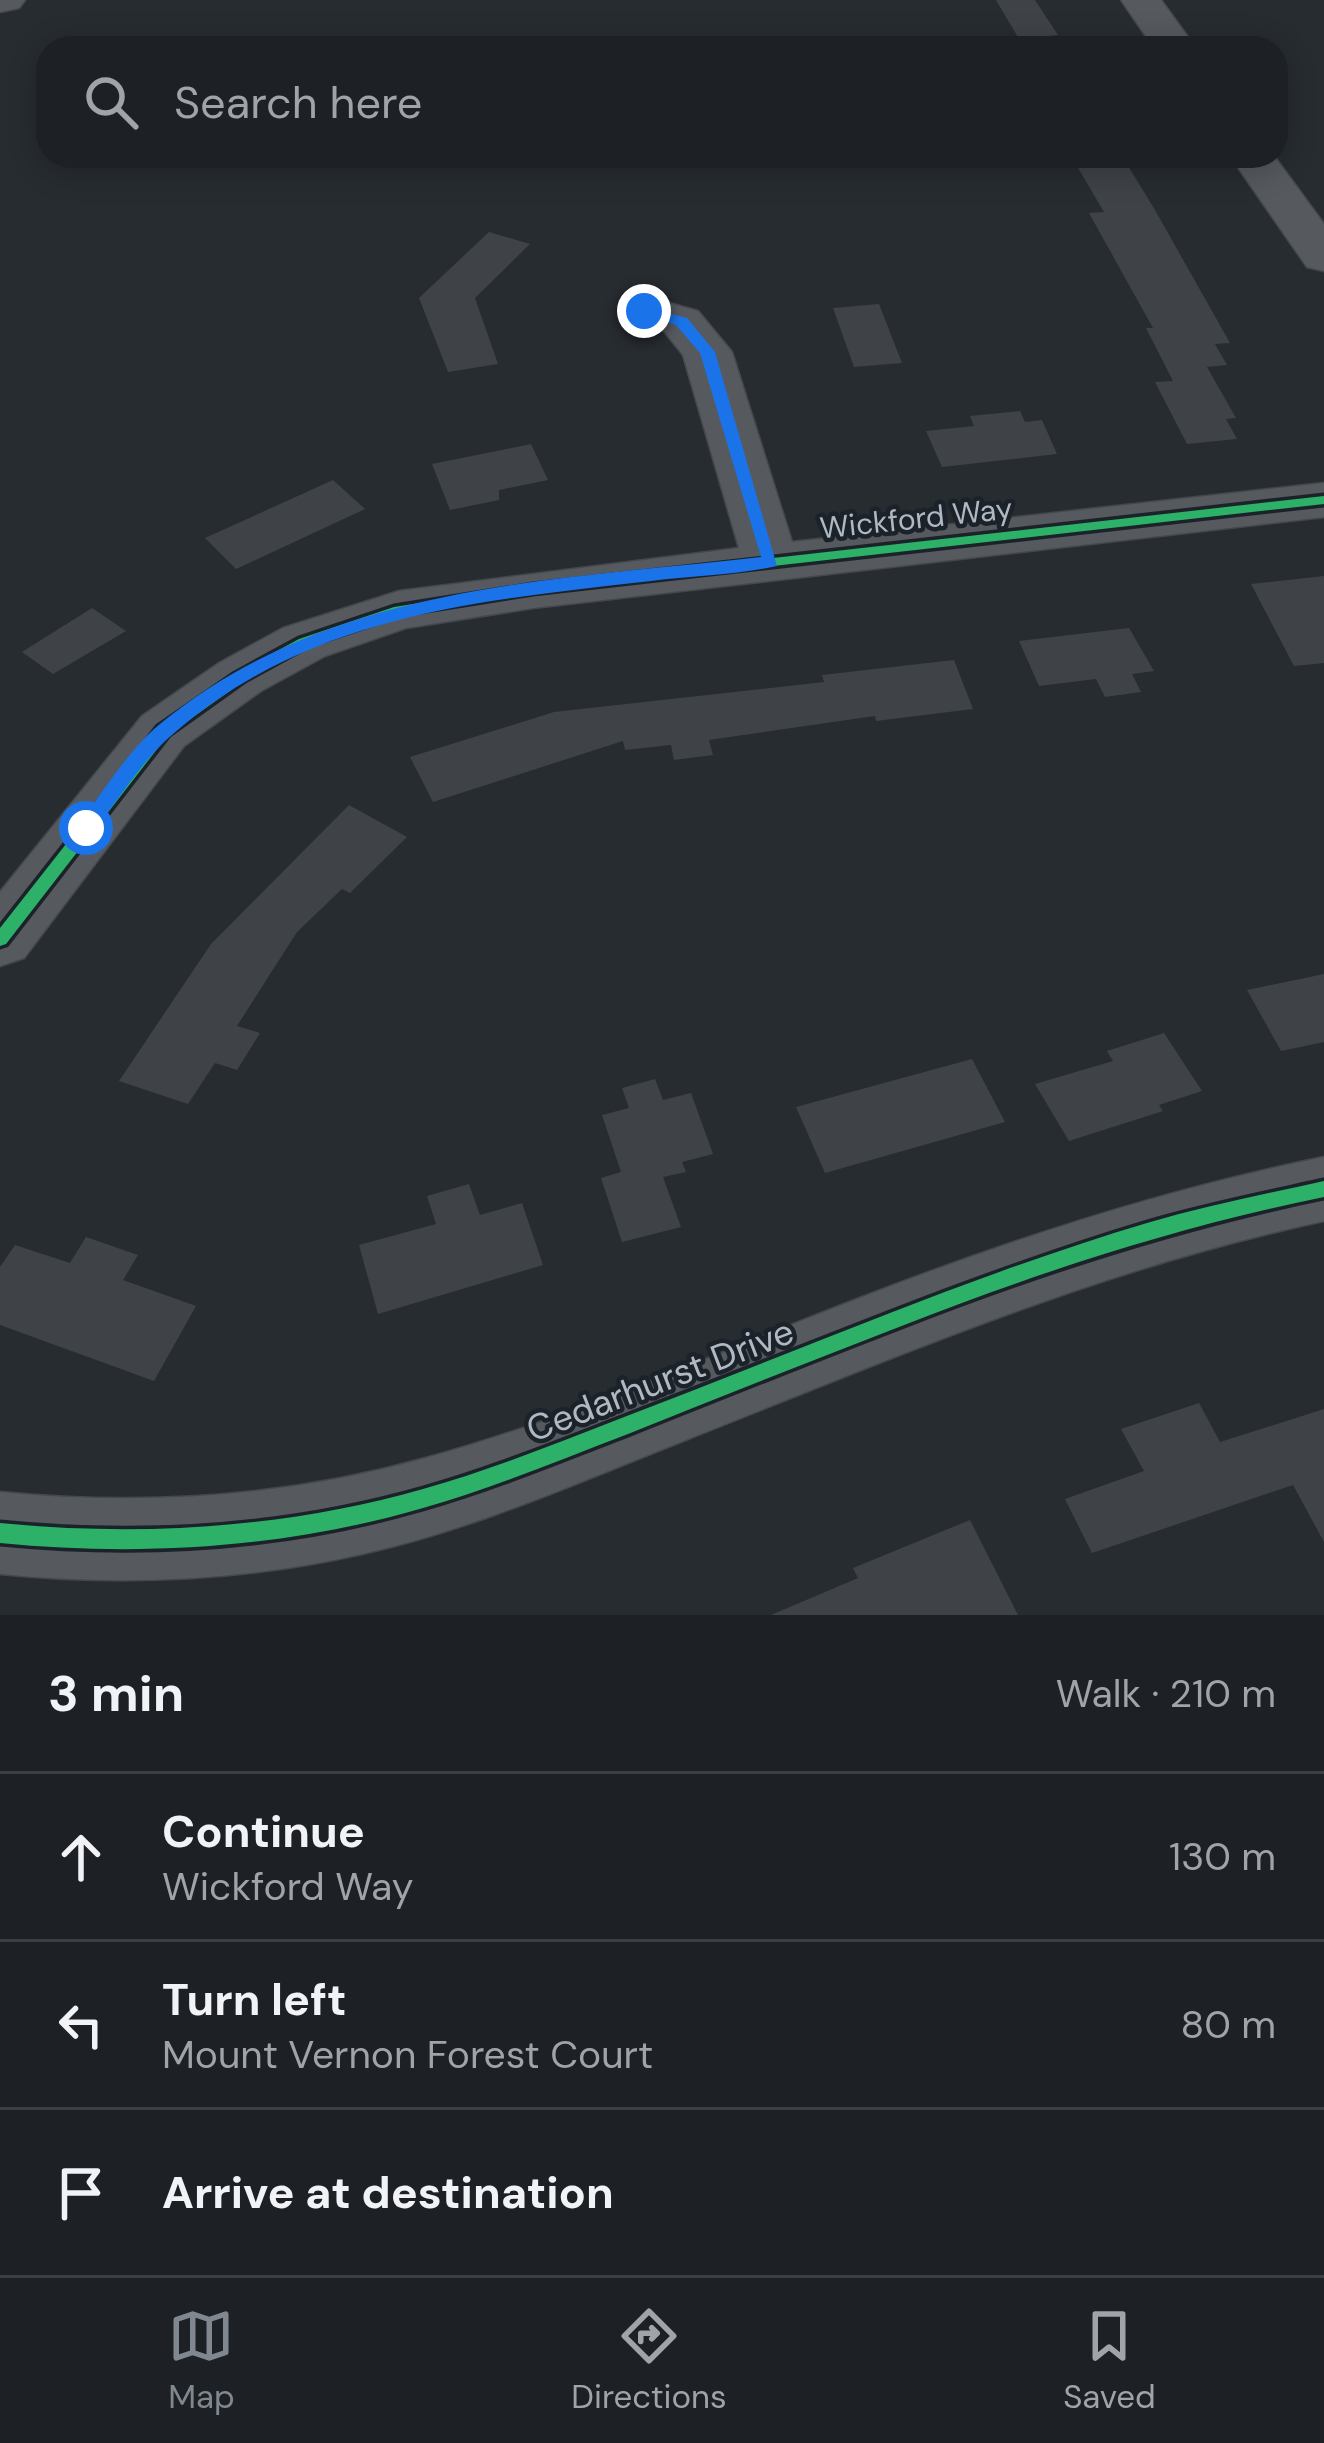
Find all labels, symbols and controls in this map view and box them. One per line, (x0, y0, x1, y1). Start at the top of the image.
search box (36, 36, 1288, 168)
icon: search (78, 69, 144, 135)
text: Search here (174, 73, 422, 132)
route end (617, 284, 671, 338)
street label: Wickford Way (818, 488, 1014, 547)
route start (59, 801, 113, 855)
street label: Cedarhurst Drive (520, 1307, 800, 1453)
text: 3 min (48, 1660, 184, 1727)
text: Walk · 210 m (1056, 1668, 1276, 1719)
text: Continue (162, 1802, 365, 1861)
icon: ahead (48, 1824, 114, 1890)
text: 130 m (1169, 1831, 1276, 1882)
text: Wickford Way (162, 1861, 413, 1912)
text: Turn left (162, 1970, 346, 2029)
icon: left (48, 1992, 114, 2058)
text: 80 m (1180, 1999, 1276, 2050)
text: Mount Vernon Forest Court (162, 2029, 653, 2080)
icon: arrive (48, 2160, 114, 2226)
text: Arrive at destination (162, 2163, 614, 2222)
tab: Map (168, 2303, 235, 2418)
tab: Directions (571, 2303, 727, 2418)
tab: Saved (1063, 2303, 1156, 2418)

